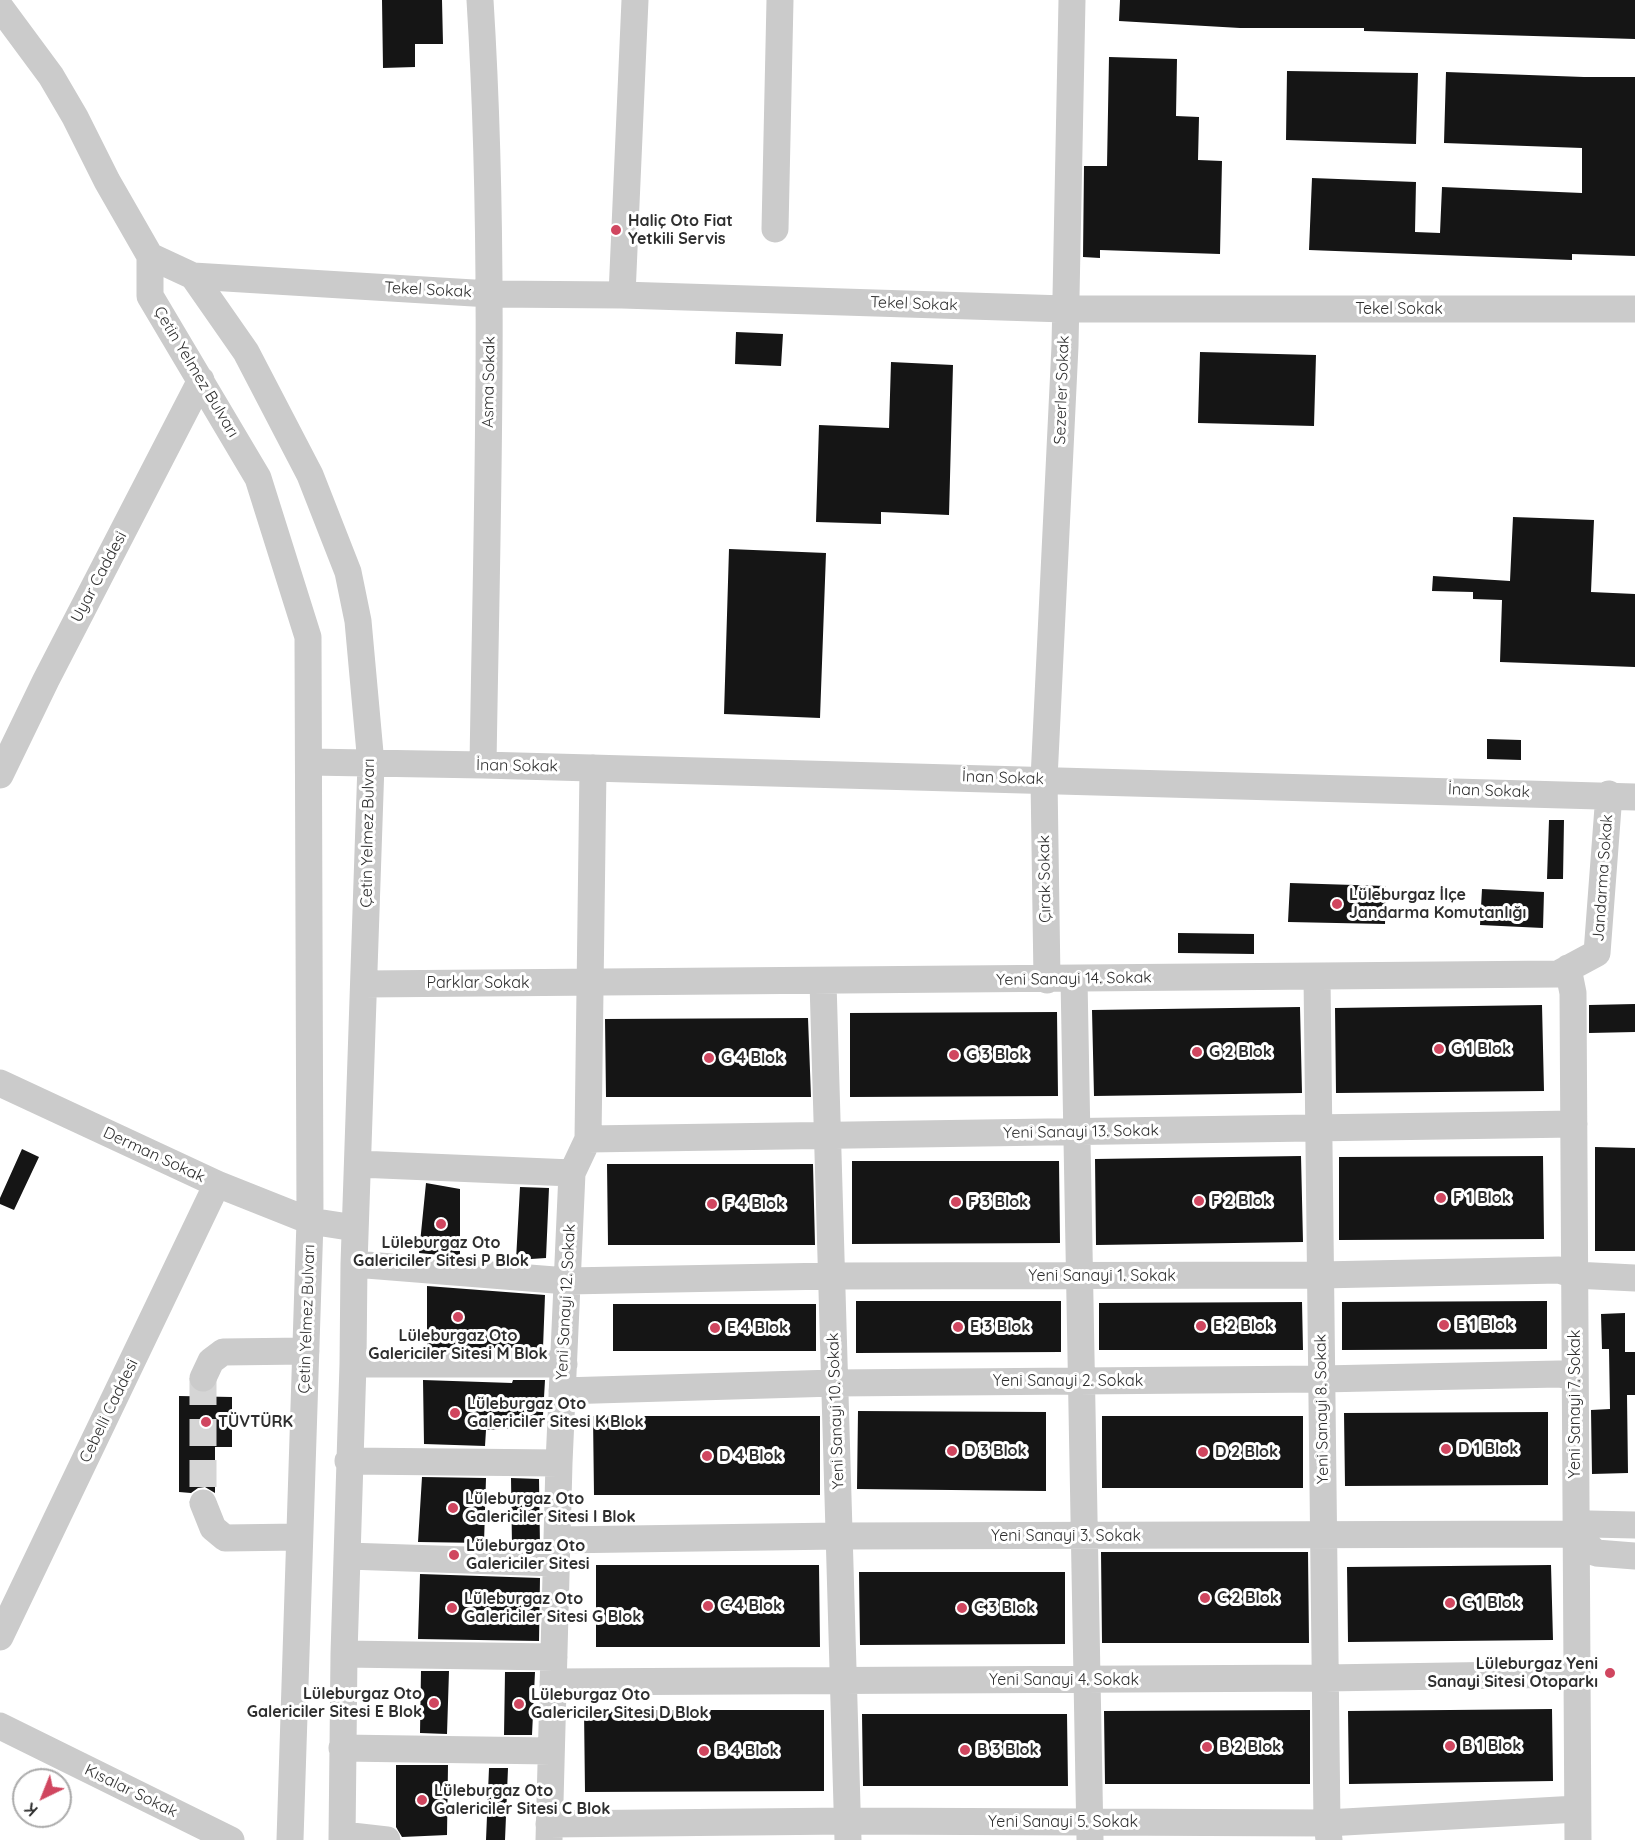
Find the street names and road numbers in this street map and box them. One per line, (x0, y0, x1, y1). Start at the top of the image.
street label: Tekel Sokak (384, 278, 472, 302)
street label: Tekel Sokak (870, 293, 958, 315)
street label: Tekel Sokak (1355, 299, 1443, 319)
street label: Çetin Yelmez Bulvarı (149, 303, 243, 441)
street label: Sezerler Sokak (1050, 335, 1074, 445)
street label: Asma Sokak (479, 336, 499, 428)
street label: Uyar Caddesi (67, 528, 131, 626)
street label: İnan Sokak (476, 756, 558, 776)
street label: Çetin Yelmez Bulvarı (357, 758, 379, 908)
street label: İnan Sokak (962, 767, 1044, 789)
street label: İnan Sokak (1448, 780, 1530, 802)
street label: Jandarma Sokak (1589, 814, 1617, 942)
street label: Çırak Sokak (1035, 835, 1055, 923)
street label: Yeni Sanayi 14. Sokak (996, 968, 1152, 990)
street label: Parklar Sokak (426, 973, 530, 993)
street label: Yeni Sanayi 13. Sokak (1003, 1121, 1159, 1143)
street label: Derman Sokak (100, 1123, 208, 1187)
street label: Yeni Sanayi 12. Sokak (552, 1223, 580, 1381)
street label: Çetin Yelmez Bulvarı (295, 1244, 319, 1394)
street label: Yeni Sanayi 1. Sokak (1028, 1266, 1176, 1286)
street label: Yeni Sanayi 7. Sokak (1565, 1330, 1585, 1478)
street label: Yeni Sanayi 10. Sokak (824, 1332, 848, 1490)
street label: Yeni Sanayi 8. Sokak (1311, 1334, 1333, 1484)
street label: Cebelli Caddesi (76, 1356, 142, 1466)
street label: Yeni Sanayi 2. Sokak (993, 1371, 1143, 1391)
street label: Yeni Sanayi 3. Sokak (991, 1526, 1141, 1546)
street label: Yeni Sanayi 4. Sokak (989, 1670, 1139, 1690)
street label: Kısalar Sokak (81, 1760, 181, 1822)
street label: Yeni Sanayi 5. Sokak (988, 1812, 1138, 1832)

